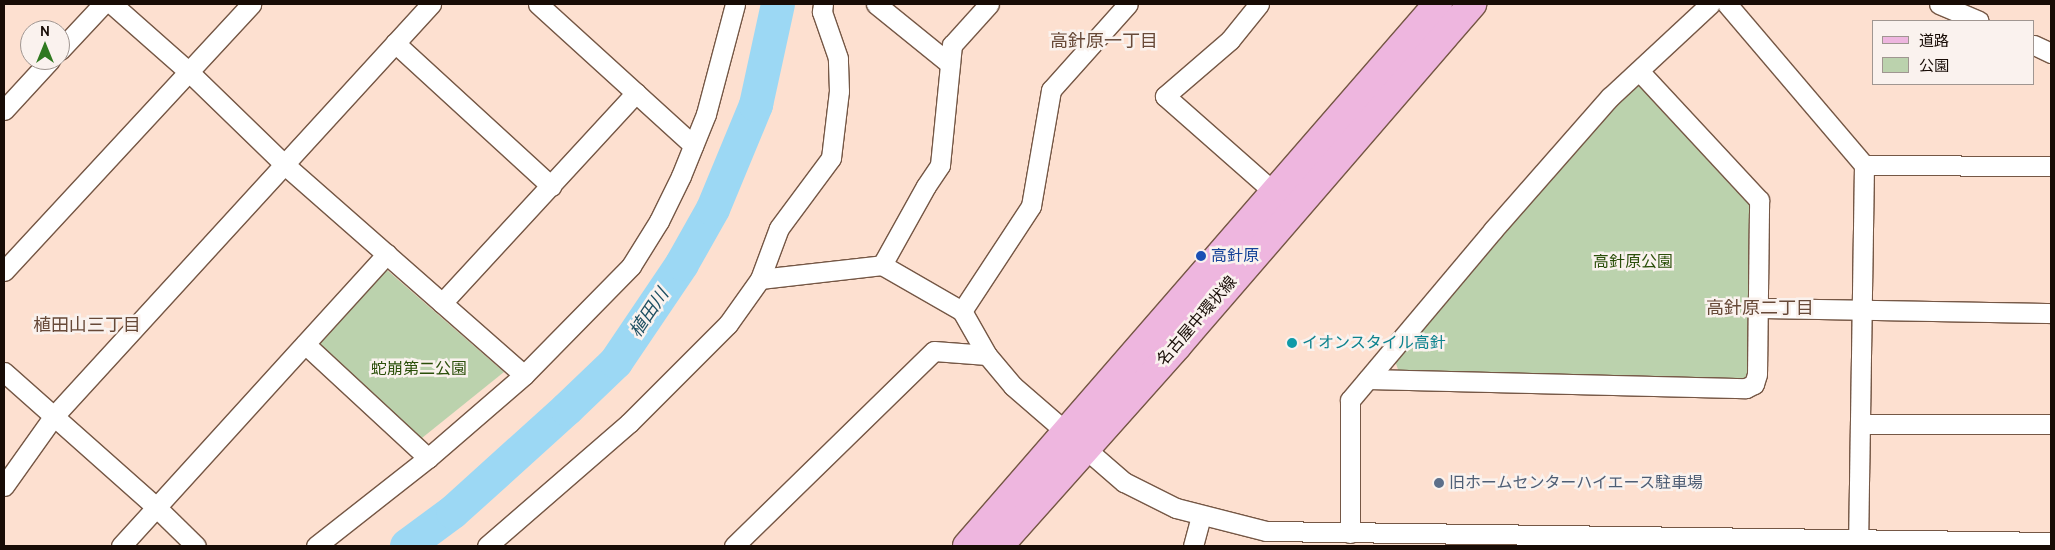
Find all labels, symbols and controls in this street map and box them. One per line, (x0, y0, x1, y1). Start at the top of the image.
north arrow (20, 20, 70, 70)
legend (1872, 20, 2035, 85)
text: N (40, 22, 50, 40)
district label: 高針原一丁目 (1050, 30, 1158, 52)
text: 道路 (1919, 32, 1949, 50)
text: 公園 (1919, 57, 1949, 75)
place label: 高針原 (1211, 246, 1259, 266)
marker: 高針原 (1195, 250, 1207, 262)
park label: 高針原公園 (1593, 252, 1673, 272)
street label: 名古屋中環状線 (1153, 272, 1241, 370)
water label: 植田川 (625, 285, 673, 341)
district label: 高針原二丁目 (1706, 297, 1814, 319)
district label: 植田山三丁目 (33, 314, 141, 336)
place label: イオンスタイル高針 (1302, 333, 1446, 353)
marker: イオンスタイル高針 (1286, 337, 1298, 349)
park label: 蛇崩第二公園 (371, 359, 467, 379)
place label: 旧ホームセンターハイエース駐車場 (1449, 473, 1705, 493)
marker: 旧ホームセンターハイエース駐車場 (1433, 477, 1445, 489)

